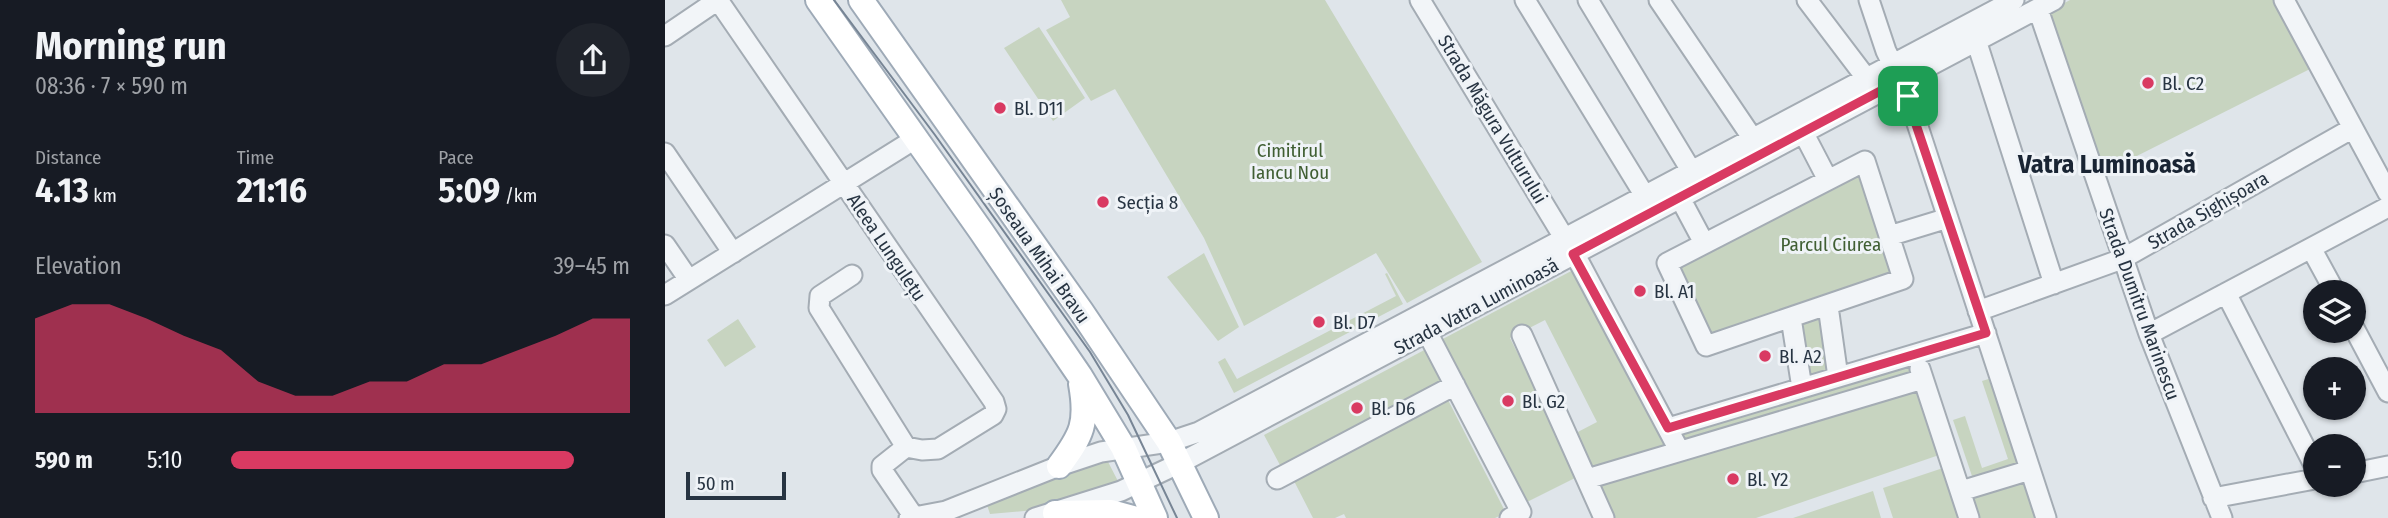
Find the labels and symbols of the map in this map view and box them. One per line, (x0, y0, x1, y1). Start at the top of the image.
street label: Strada Măgura Vulturului (1433, 31, 1552, 208)
pin (1878, 66, 1938, 126)
place label: Bl. C2 (2162, 72, 2204, 95)
marker: Bl. C2 (2140, 75, 2156, 91)
place label: Bl. D11 (1014, 97, 1063, 120)
marker: Bl. D11 (992, 100, 1008, 116)
park label: Cimitirul Iancu Nou (1251, 139, 1329, 184)
district label: Vatra Luminoasă (2017, 149, 2196, 180)
street label: Strada Sighișoara (2144, 167, 2273, 254)
street label: Șoseaua Mihai Bravu (984, 183, 1095, 328)
street label: Aleea Lungulețu (842, 189, 931, 305)
place label: Secția 8 (1117, 191, 1178, 214)
marker: Secția 8 (1095, 194, 1111, 210)
street label: Strada Dumitru Marinescu (2094, 205, 2185, 403)
park label: Parcul Ciurea (1781, 233, 1881, 256)
street label: Strada Vatra Luminoasă (1390, 253, 1562, 360)
place label: Bl. A1 (1654, 280, 1694, 303)
marker: Bl. A1 (1632, 283, 1648, 299)
place label: Bl. D7 (1333, 311, 1376, 334)
marker: Bl. D7 (1311, 314, 1327, 330)
place label: Bl. A2 (1779, 345, 1822, 368)
marker: Bl. A2 (1757, 348, 1773, 364)
place label: Bl. G2 (1522, 390, 1565, 413)
marker: Bl. G2 (1500, 393, 1516, 409)
place label: Bl. D6 (1371, 397, 1415, 420)
marker: Bl. D6 (1349, 400, 1365, 416)
place label: Bl. Y2 (1747, 468, 1789, 491)
scale bar (686, 469, 786, 501)
marker: Bl. Y2 (1725, 471, 1741, 487)

